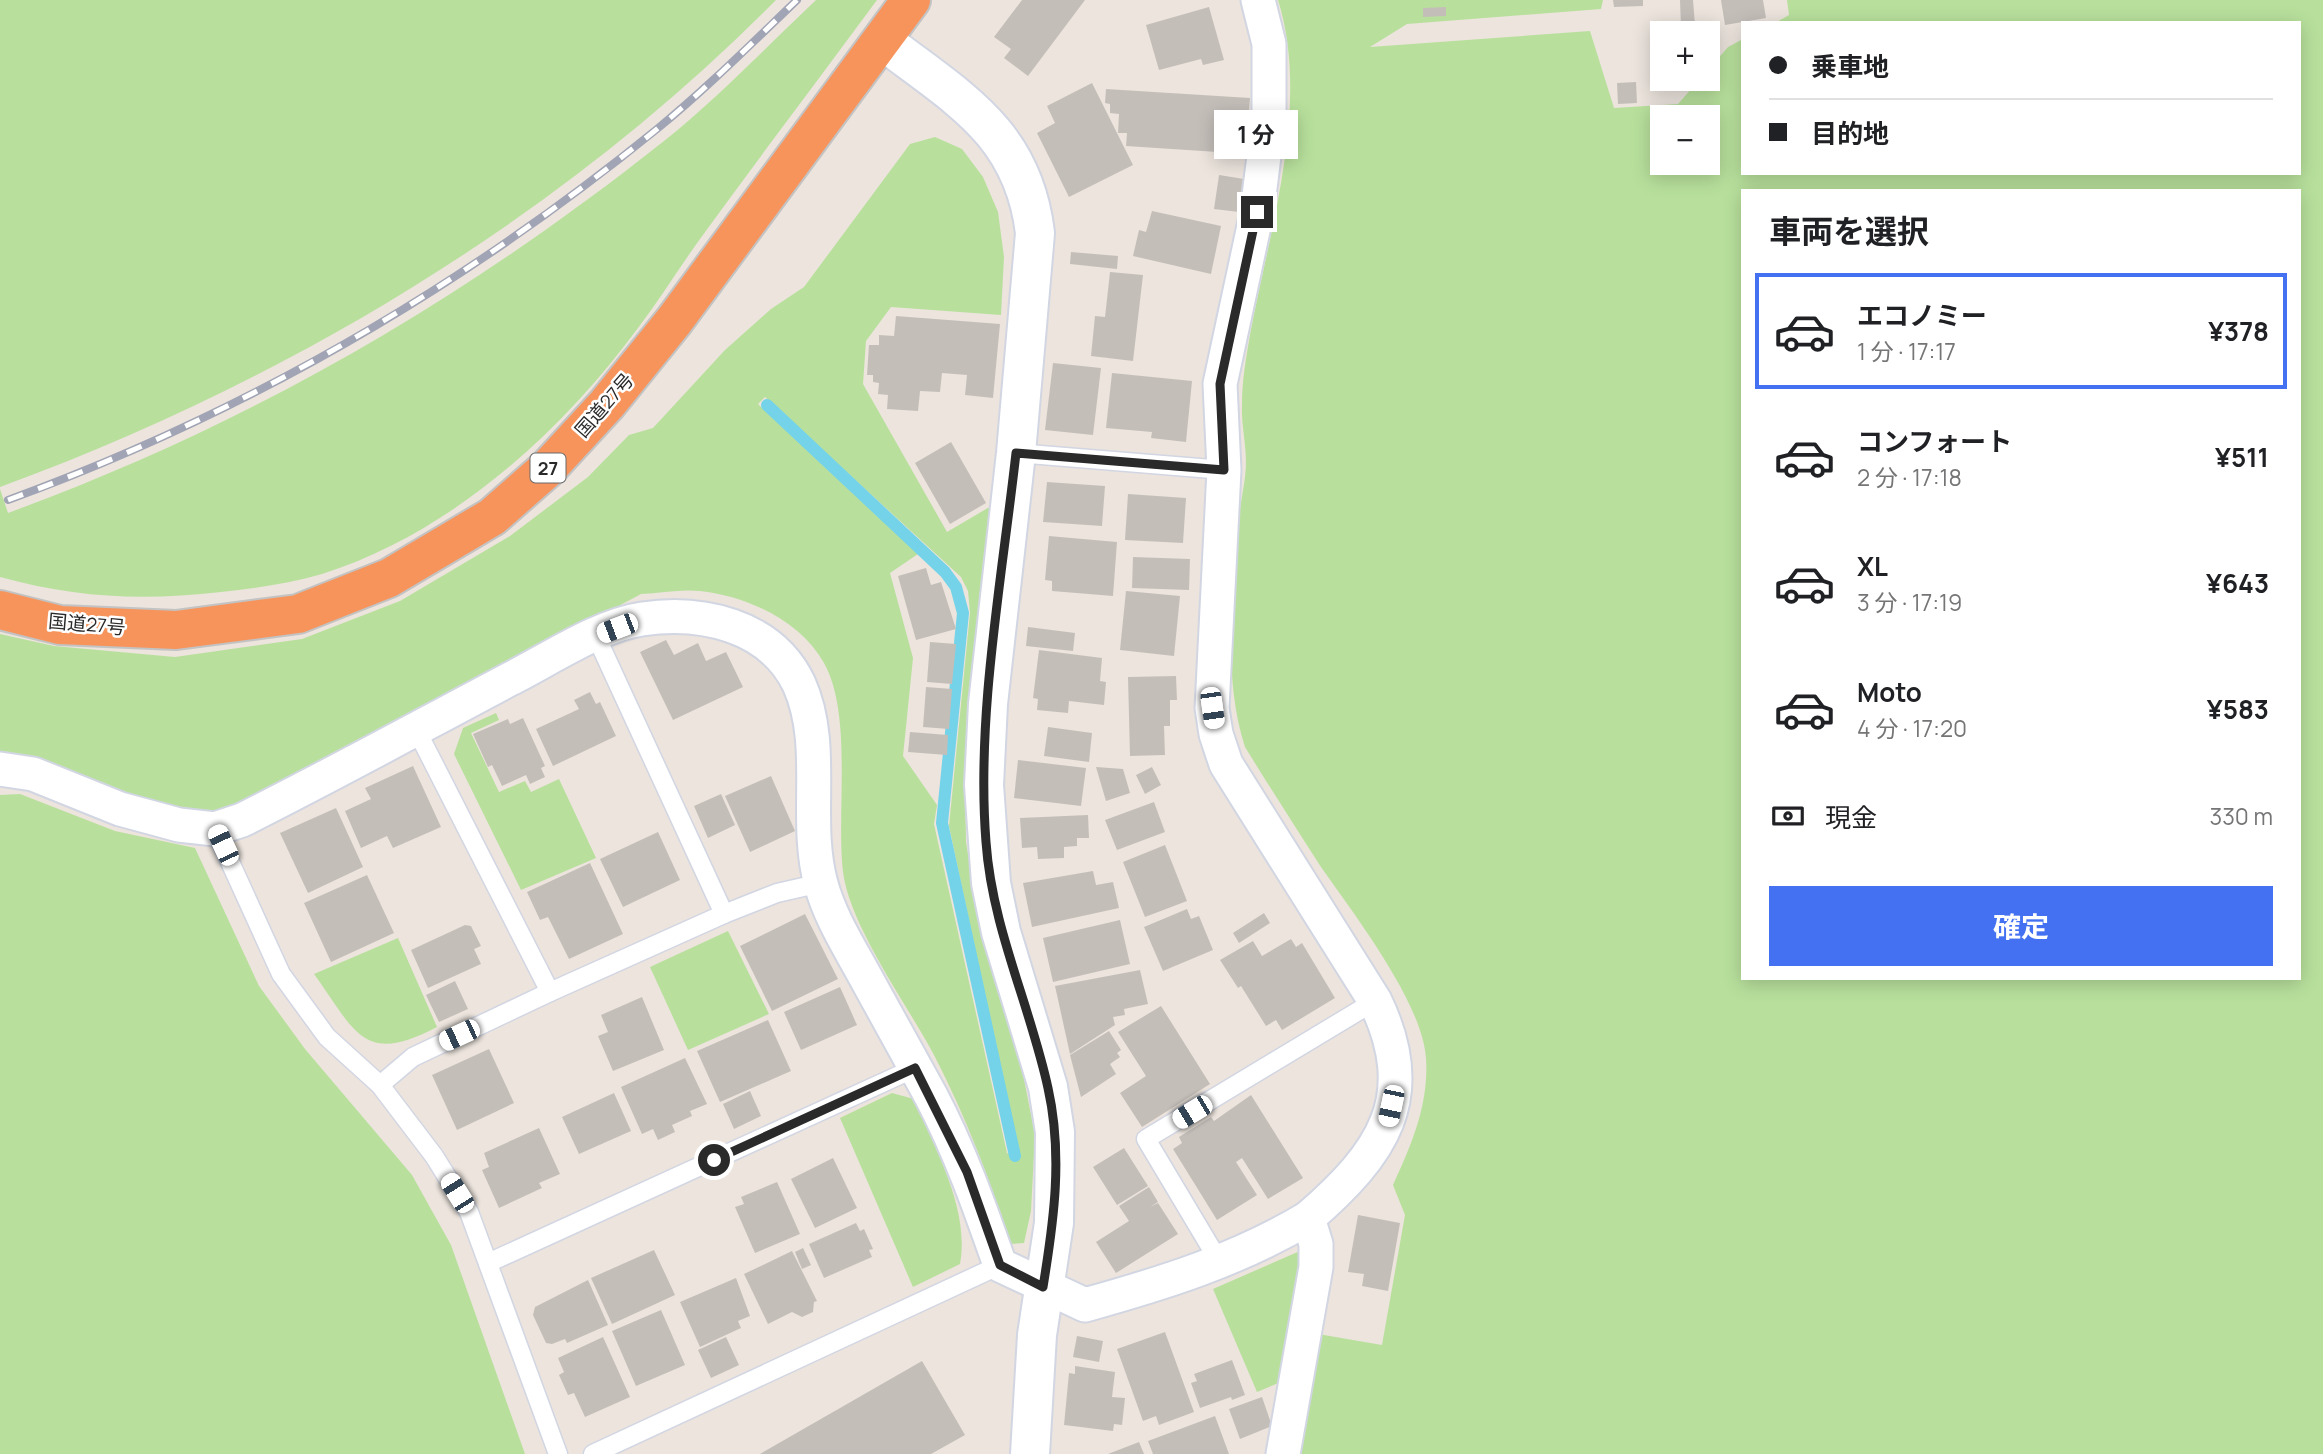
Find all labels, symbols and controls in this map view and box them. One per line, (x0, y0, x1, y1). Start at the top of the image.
map controls (1650, 21, 1720, 175)
button: + (1650, 21, 1720, 91)
text: 乗車地 (1811, 48, 1889, 84)
button: − (1650, 105, 1720, 175)
callout: 1 分 (1215, 110, 1299, 160)
text: 目的地 (1811, 115, 1889, 151)
text: 1 分 (1237, 118, 1275, 150)
route end (1241, 196, 1273, 228)
text: 車両を選択 (1769, 209, 1929, 253)
text: エコノミー (1857, 297, 1987, 333)
icon: car (1773, 300, 1836, 363)
text: ¥378 (2208, 313, 2269, 349)
text: 1 分 · 17:17 (1857, 335, 1956, 367)
street label: 国道27号 (569, 367, 639, 443)
text: コンフォート (1857, 423, 2012, 459)
icon: car (1773, 426, 1836, 489)
text: ¥511 (2215, 439, 2269, 475)
road number: 27 (530, 454, 566, 482)
text: 2 分 · 17:18 (1857, 461, 1962, 493)
text: XL (1857, 548, 1888, 584)
icon: car (1773, 552, 1836, 615)
text: ¥643 (2206, 565, 2269, 601)
text: 3 分 · 17:19 (1857, 586, 1962, 618)
street label: 国道27号 (47, 608, 127, 640)
car (594, 611, 641, 645)
text: Moto (1857, 674, 1922, 710)
icon: car (1773, 678, 1836, 741)
car (1199, 686, 1226, 730)
text: ¥583 (2207, 691, 2269, 727)
text: 4 分 · 17:20 (1857, 712, 1967, 744)
icon: cash (1769, 797, 1807, 835)
text: 現金 (1825, 799, 1877, 835)
text: 330 m (2209, 800, 2273, 832)
car (205, 822, 242, 868)
button: 確定 (1769, 886, 2273, 966)
car (436, 1017, 483, 1053)
car (1377, 1083, 1406, 1129)
car (1169, 1092, 1216, 1132)
route start (698, 1144, 730, 1176)
car (437, 1170, 478, 1216)

